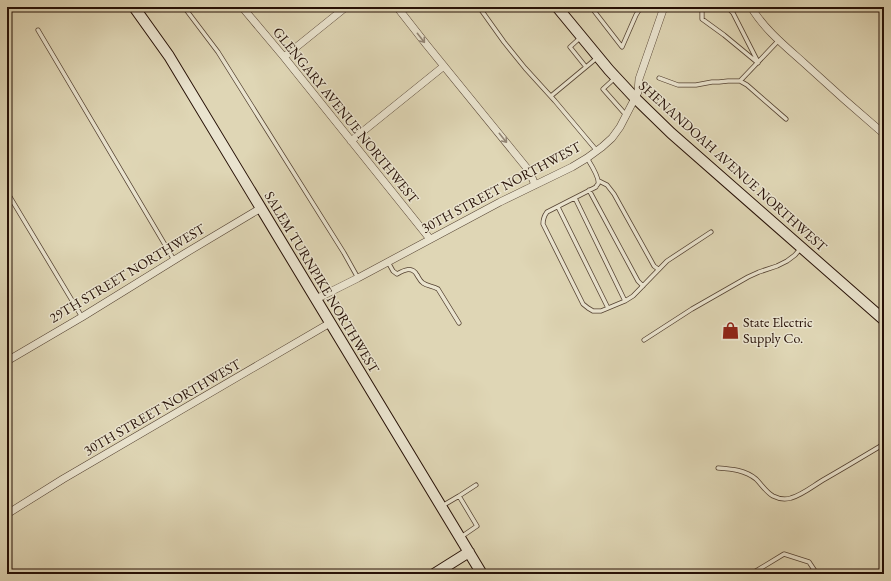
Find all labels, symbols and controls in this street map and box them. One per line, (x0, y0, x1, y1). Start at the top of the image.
street label: GLENGARY AVENUE NORTHWEST (269, 23, 423, 207)
one-way arrow (417, 32, 425, 43)
street label: SHENANDOAH AVENUE NORTHWEST (635, 77, 831, 256)
one-way arrow (499, 133, 508, 144)
street label: 30TH STREET NORTHWEST (418, 137, 585, 237)
street label: SALEM TURNPIKE NORTHWEST (260, 188, 384, 377)
street label: 29TH STREET NORTHWEST (46, 219, 209, 327)
place label: State Electric Supply Co. (743, 313, 813, 347)
shop icon: State Electric Supply Co. (720, 320, 740, 340)
street label: 30TH STREET NORTHWEST (80, 354, 244, 459)

